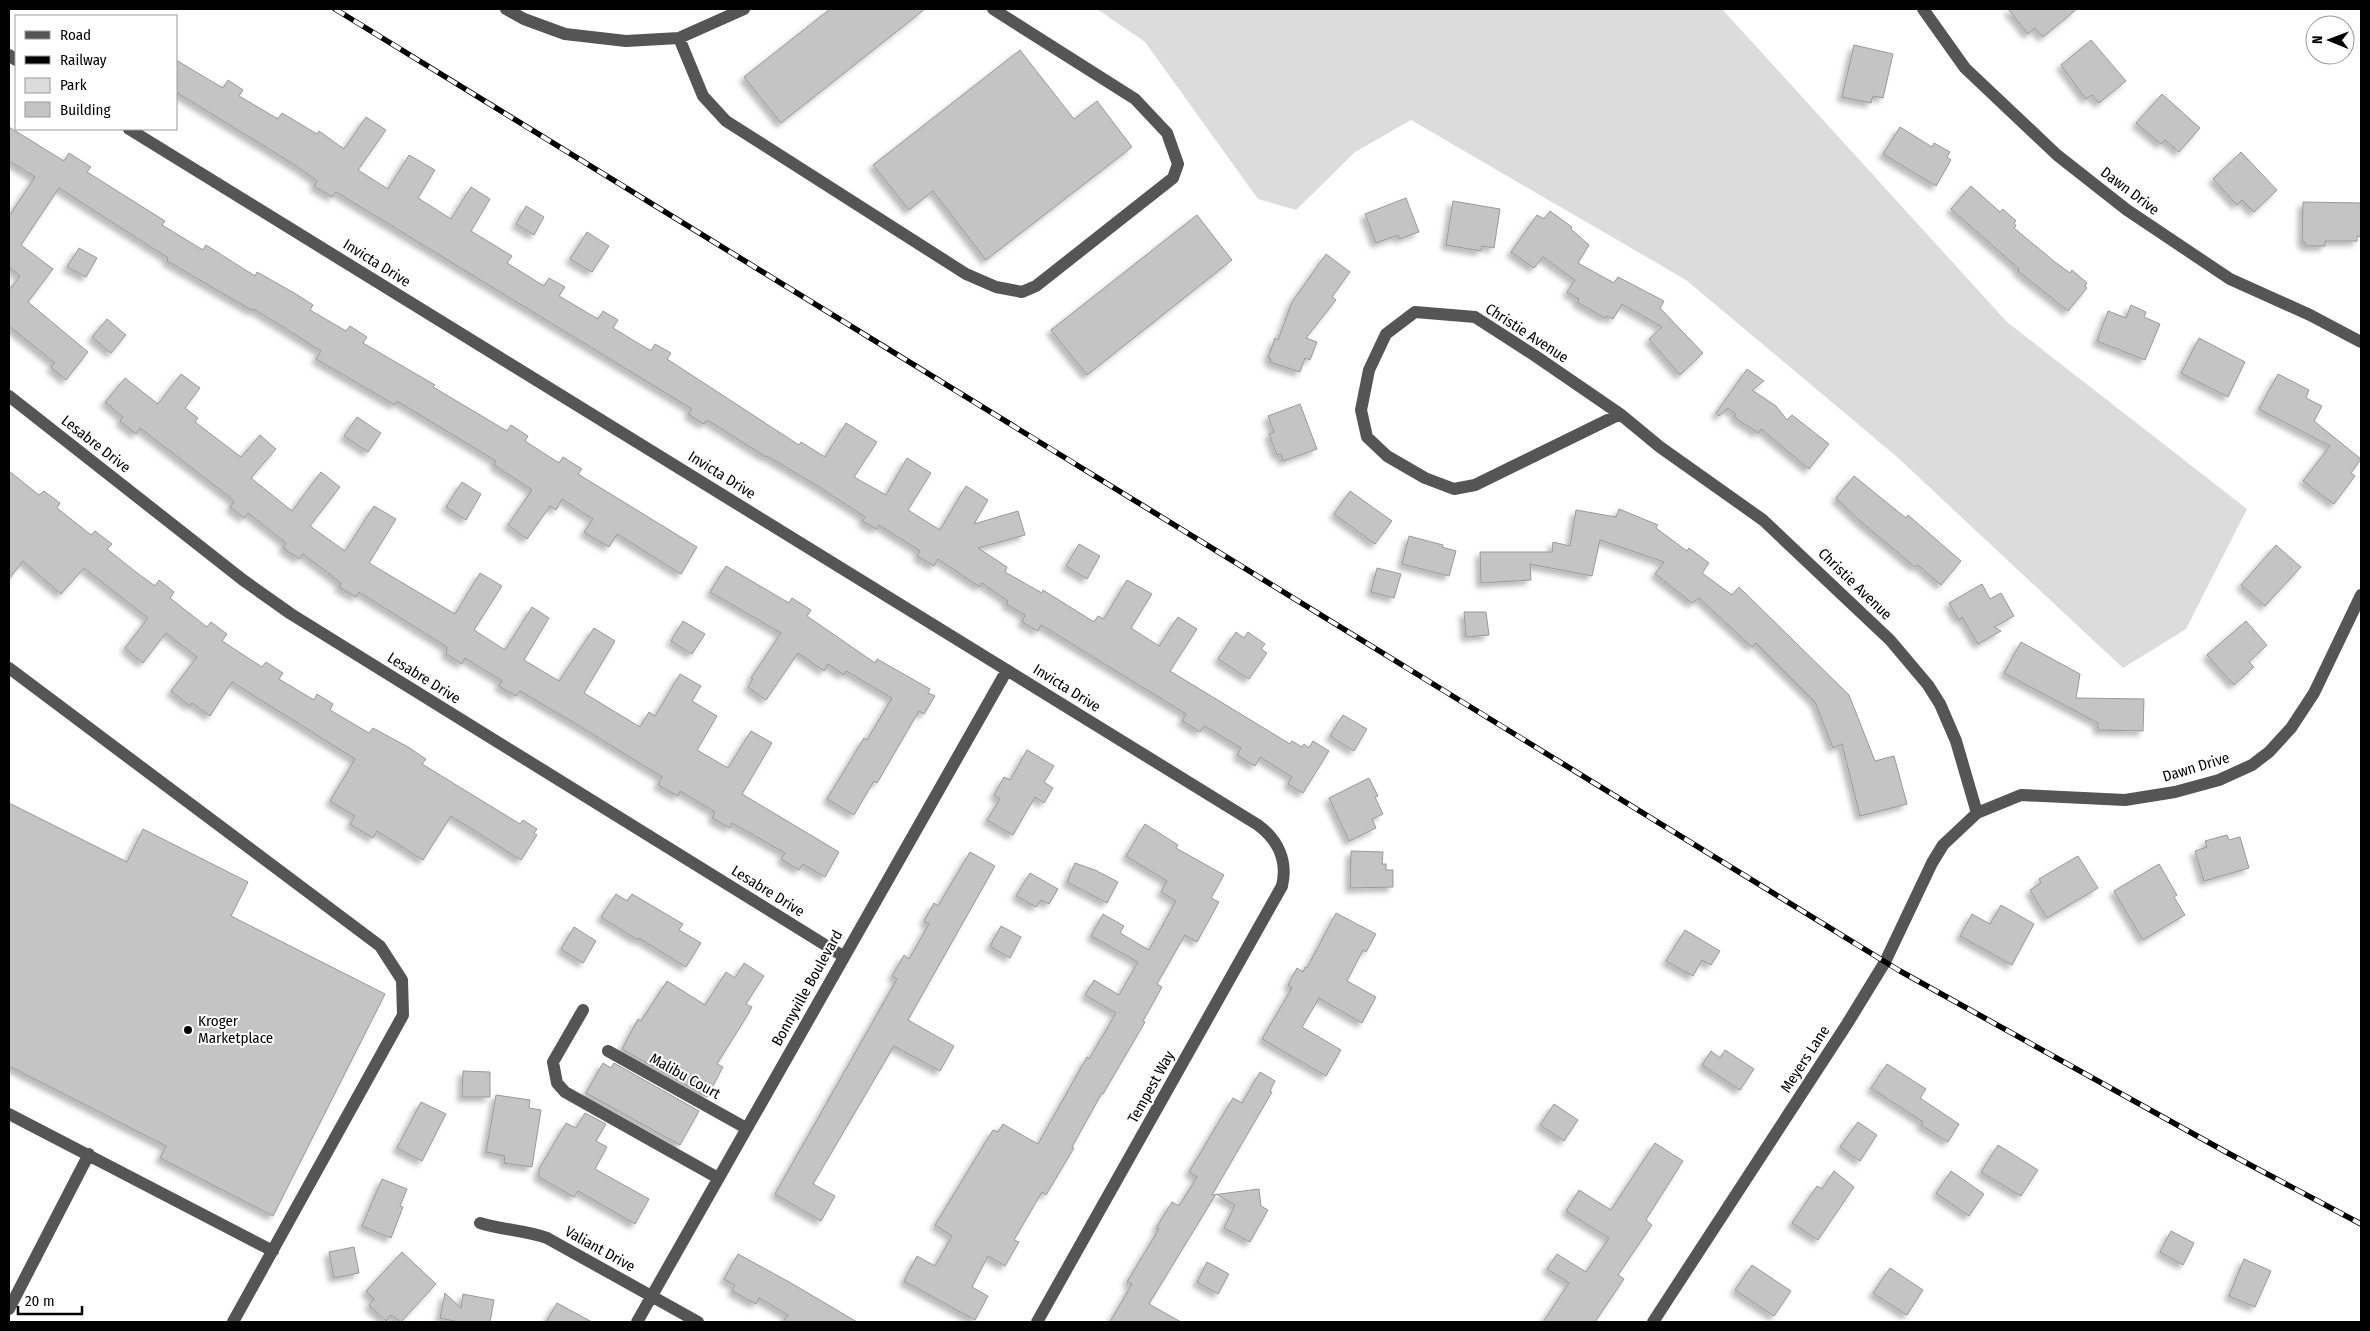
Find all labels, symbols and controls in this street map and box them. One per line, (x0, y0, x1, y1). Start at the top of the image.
legend (15, 15, 178, 130)
north arrow (2305, 15, 2355, 65)
text: Road (60, 26, 91, 44)
text: N (2309, 35, 2326, 44)
text: Railway (60, 51, 107, 69)
text: Park (60, 76, 87, 94)
text: Building (60, 101, 111, 119)
street label: Dawn Drive (2097, 163, 2163, 219)
street label: Invicta Drive (340, 235, 414, 291)
street label: Christie Avenue (1482, 299, 1572, 367)
street label: Lesabre Drive (58, 411, 134, 477)
street label: Invicta Drive (685, 447, 759, 503)
street label: Christie Avenue (1814, 544, 1896, 624)
street label: Lesabre Drive (384, 648, 464, 708)
street label: Invicta Drive (1030, 660, 1104, 716)
street label: Dawn Drive (2160, 748, 2232, 786)
street label: Lesabre Drive (728, 861, 808, 921)
street label: Bonnyville Boulevard (768, 927, 846, 1049)
place label: Kroger Marketplace (198, 1012, 273, 1047)
street label: Meyers Lane (1777, 1022, 1833, 1096)
marker: Kroger Marketplace (182, 1024, 194, 1036)
street label: Tempest Way (1124, 1047, 1178, 1126)
street label: Malibu Court (646, 1049, 724, 1103)
street label: Valiant Drive (562, 1222, 638, 1276)
scale bar (18, 1284, 81, 1316)
text: 20 m (25, 1292, 55, 1310)

